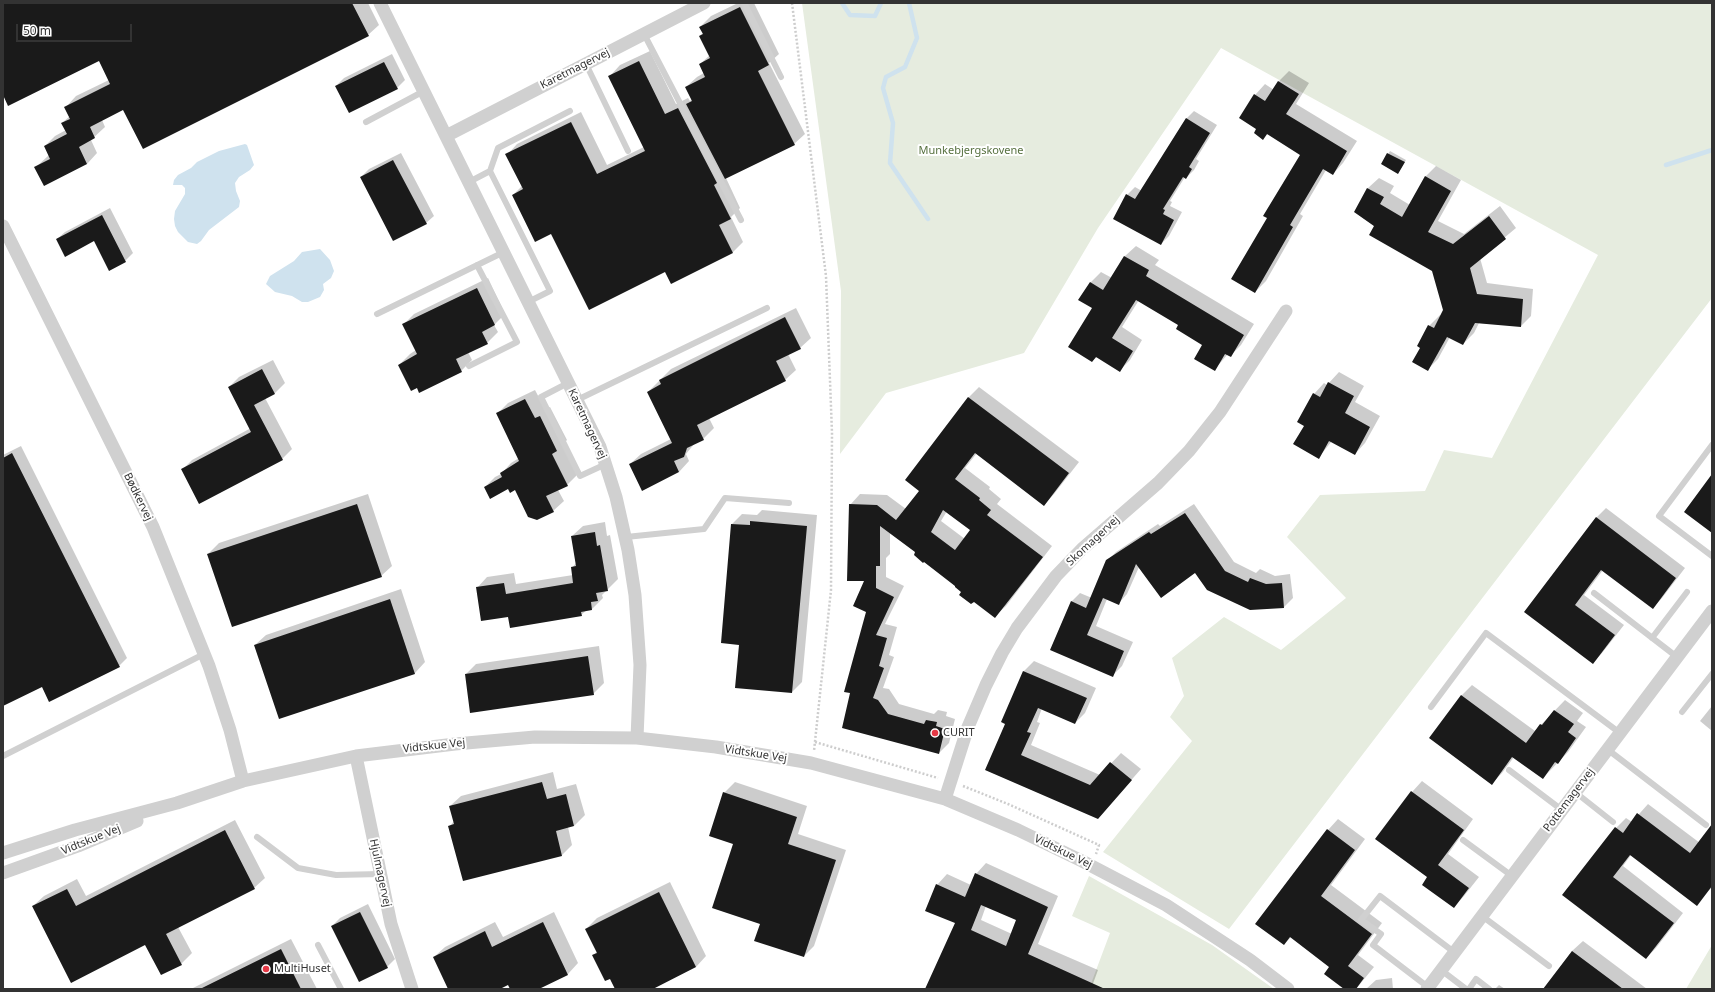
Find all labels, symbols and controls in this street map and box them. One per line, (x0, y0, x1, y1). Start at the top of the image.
scale bar (18, 16, 134, 42)
text: 50 m (23, 22, 51, 39)
street label: Karetmagervej (538, 46, 612, 92)
park label: Munkebjergskovene (918, 144, 1024, 158)
street label: Karetmagervej (565, 387, 609, 461)
street label: Bødkervej (121, 471, 155, 523)
street label: Skomagervej (1064, 513, 1122, 569)
place label: CURIT (943, 726, 975, 740)
marker: CURIT (930, 728, 940, 738)
street label: Vidtskue Vej (402, 736, 466, 756)
street label: Vidtskue Vej (724, 743, 788, 765)
street label: Pottemagervej (1541, 766, 1597, 834)
street label: Vidtskue Vej (60, 822, 122, 858)
street label: Vidtskue Vej (1032, 832, 1094, 872)
street label: Hjulmagervej (366, 838, 394, 908)
place label: MultiHuset (274, 962, 331, 976)
marker: MultiHuset (261, 964, 271, 974)

